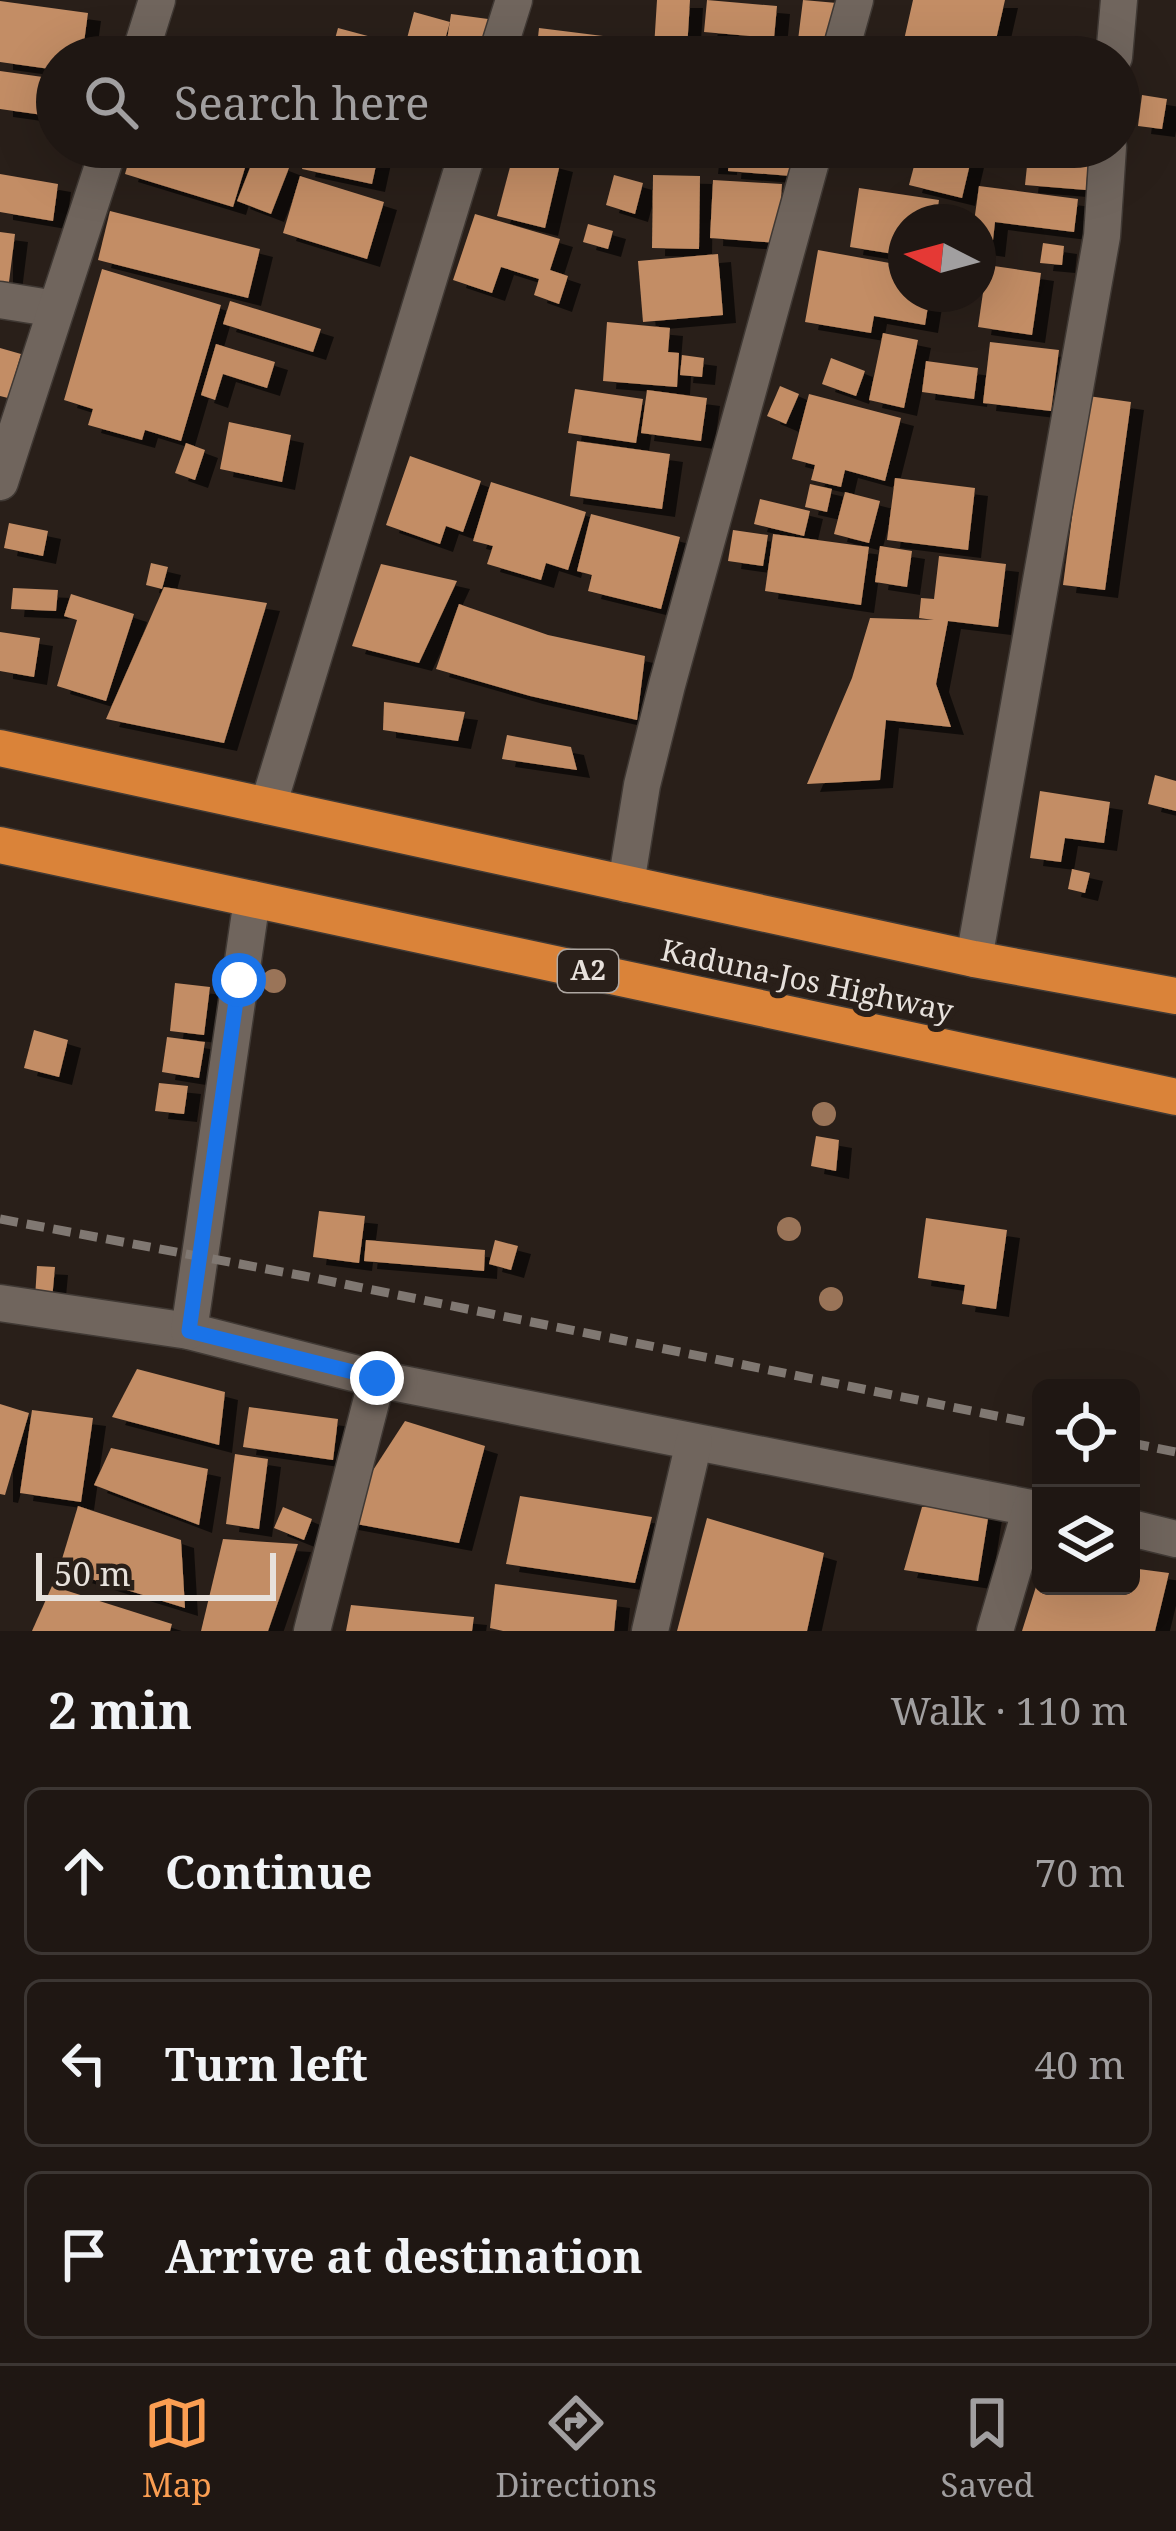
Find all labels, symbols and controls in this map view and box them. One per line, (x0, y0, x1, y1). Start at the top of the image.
search box (36, 36, 1140, 168)
icon: search (78, 69, 144, 135)
text: Search here (174, 72, 429, 133)
north arrow (888, 204, 996, 312)
street label: Kaduna-Jos Highway (657, 929, 957, 1031)
road number: A2 (558, 950, 618, 992)
route start (212, 953, 266, 1007)
route end (350, 1351, 404, 1405)
map controls (1032, 1379, 1140, 1595)
button: locate (1032, 1379, 1140, 1487)
button: layers (1032, 1487, 1140, 1595)
scale bar (36, 1547, 276, 1600)
text: 50 m (54, 1551, 131, 1596)
text: 2 min (48, 1674, 192, 1744)
text: Walk · 110 m (891, 1683, 1128, 1736)
icon: ahead (51, 1838, 117, 1904)
text: Continue (165, 1841, 373, 1902)
text: 70 m (1034, 1845, 1125, 1898)
icon: left (51, 2030, 117, 2096)
text: Turn left (165, 2033, 368, 2094)
text: 40 m (1034, 2037, 1125, 2090)
icon: arrive (51, 2222, 117, 2288)
text: Arrive at destination (165, 2225, 643, 2286)
tab: Map (142, 2390, 212, 2507)
tab: Directions (495, 2390, 657, 2507)
tab: Saved (941, 2390, 1034, 2507)

